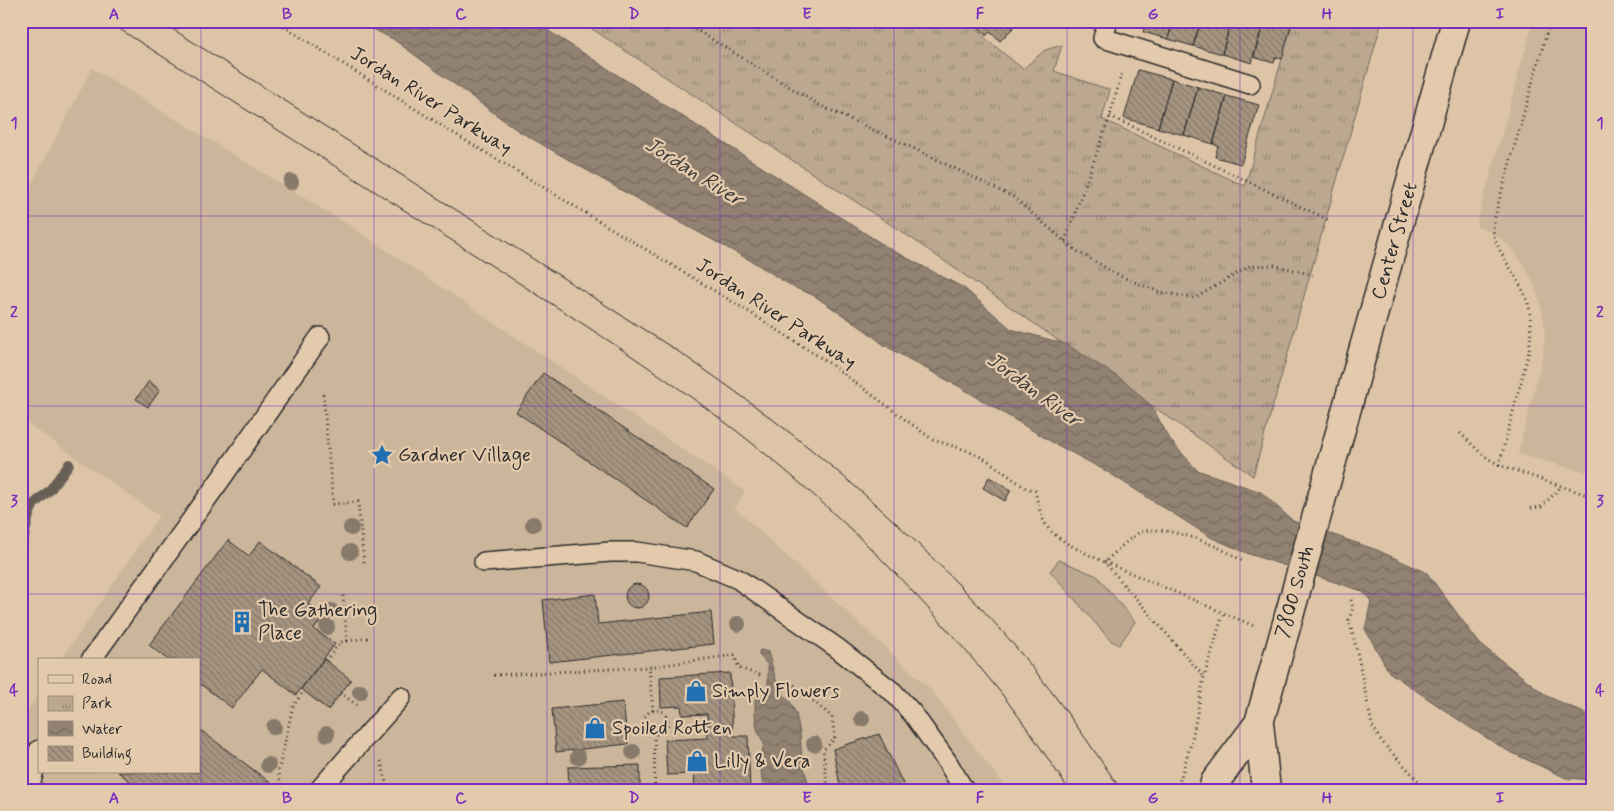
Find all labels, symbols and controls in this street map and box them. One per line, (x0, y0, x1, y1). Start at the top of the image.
text: A (109, 4, 119, 25)
text: B (282, 4, 292, 25)
text: C (455, 4, 467, 25)
text: D (628, 4, 640, 25)
text: E (802, 4, 812, 25)
text: F (976, 4, 985, 25)
text: G (1148, 4, 1159, 25)
text: H (1322, 4, 1333, 25)
text: I (1496, 4, 1505, 25)
street label: Jordan River Parkway (345, 40, 517, 162)
text: 1 (10, 113, 18, 134)
text: 1 (1596, 113, 1604, 134)
water label: Jordan River (640, 131, 750, 214)
street label: Center Street (1365, 179, 1425, 303)
street label: Jordan River Parkway (691, 252, 861, 376)
text: 2 (10, 302, 18, 323)
text: 2 (1596, 302, 1604, 323)
water label: Jordan River (981, 346, 1089, 435)
place icon: Gardner Village (369, 442, 395, 468)
place label: Gardner Village (398, 442, 531, 470)
text: 3 (10, 491, 18, 512)
text: 3 (1596, 491, 1604, 512)
street label: 7800 South (1269, 543, 1321, 641)
place label: The Gathering Place (258, 597, 377, 647)
building icon: The Gathering Place (229, 609, 255, 635)
legend (38, 658, 200, 774)
text: Road (82, 670, 112, 690)
shop icon: Simply Flowers (683, 678, 709, 704)
place label: Simply Flowers (712, 678, 840, 705)
text: 4 (9, 680, 19, 701)
text: 4 (1595, 680, 1605, 701)
text: Park (82, 694, 112, 714)
shop icon: Spoiled Rotten (582, 715, 608, 741)
place label: Spoiled Rotten (612, 715, 732, 742)
text: Water (82, 720, 122, 740)
text: Building (82, 744, 132, 765)
shop icon: Lilly & Vera (684, 748, 710, 774)
place label: Lilly & Vera (714, 748, 810, 775)
text: A (109, 788, 119, 809)
text: B (282, 788, 292, 809)
text: C (455, 788, 467, 809)
text: D (628, 788, 640, 809)
text: E (802, 788, 812, 809)
text: F (976, 788, 985, 809)
text: G (1148, 788, 1159, 809)
text: H (1322, 788, 1333, 809)
text: I (1496, 788, 1505, 809)

